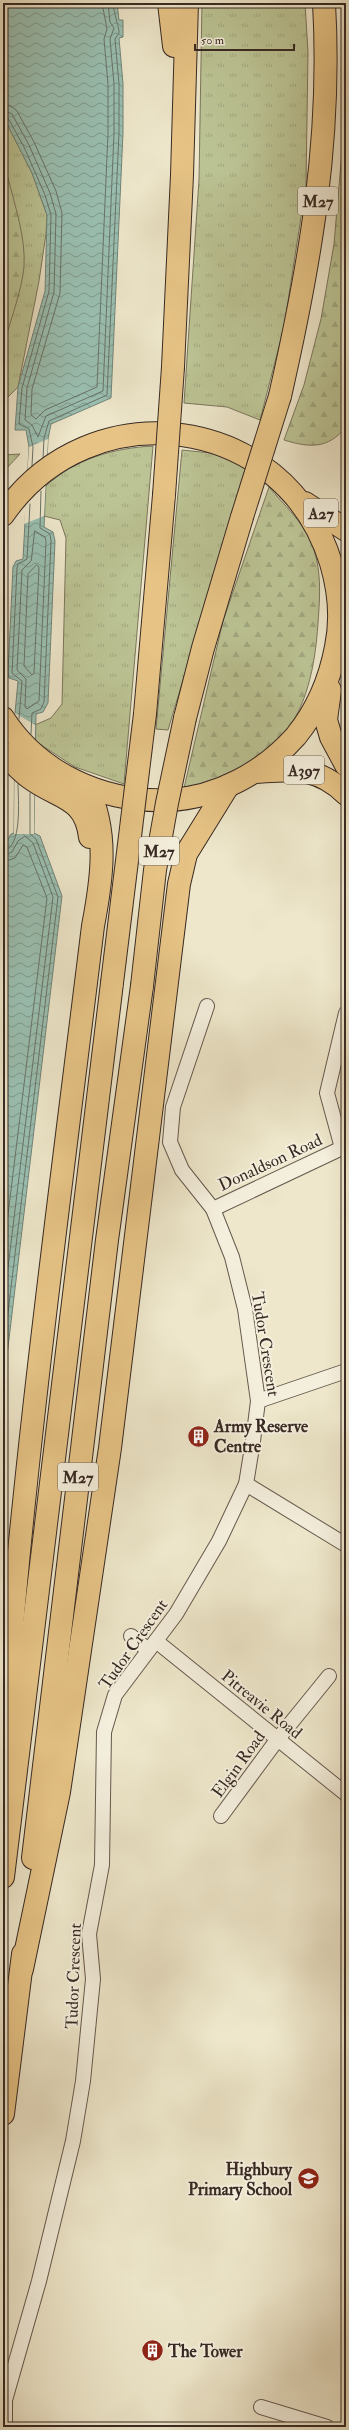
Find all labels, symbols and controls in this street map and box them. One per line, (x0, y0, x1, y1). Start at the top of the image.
scale bar (195, 26, 294, 52)
text: 50 m (201, 33, 225, 48)
road number: M27 (298, 187, 338, 215)
road number: A27 (304, 499, 338, 527)
road number: A397 (284, 756, 324, 784)
road number: M27 (139, 837, 179, 865)
street label: Donaldson Road (215, 1129, 326, 1196)
street label: Tudor Crescent (247, 1290, 284, 1398)
place label: Army Reserve Centre (213, 1416, 309, 1457)
building icon: Army Reserve Centre (185, 1423, 211, 1449)
road number: M27 (58, 1463, 98, 1491)
street label: Tudor Crescent (94, 1595, 173, 1694)
street label: Pitreavie Road (217, 1665, 307, 1744)
street label: Elgin Road (207, 1726, 270, 1802)
street label: Tudor Crescent (61, 1922, 86, 2029)
place label: Highbury Primary School (188, 2159, 293, 2201)
school or university icon: Highbury Primary School (295, 2166, 321, 2192)
building icon: The Tower (139, 2338, 165, 2364)
place label: The Tower (167, 2341, 243, 2362)

